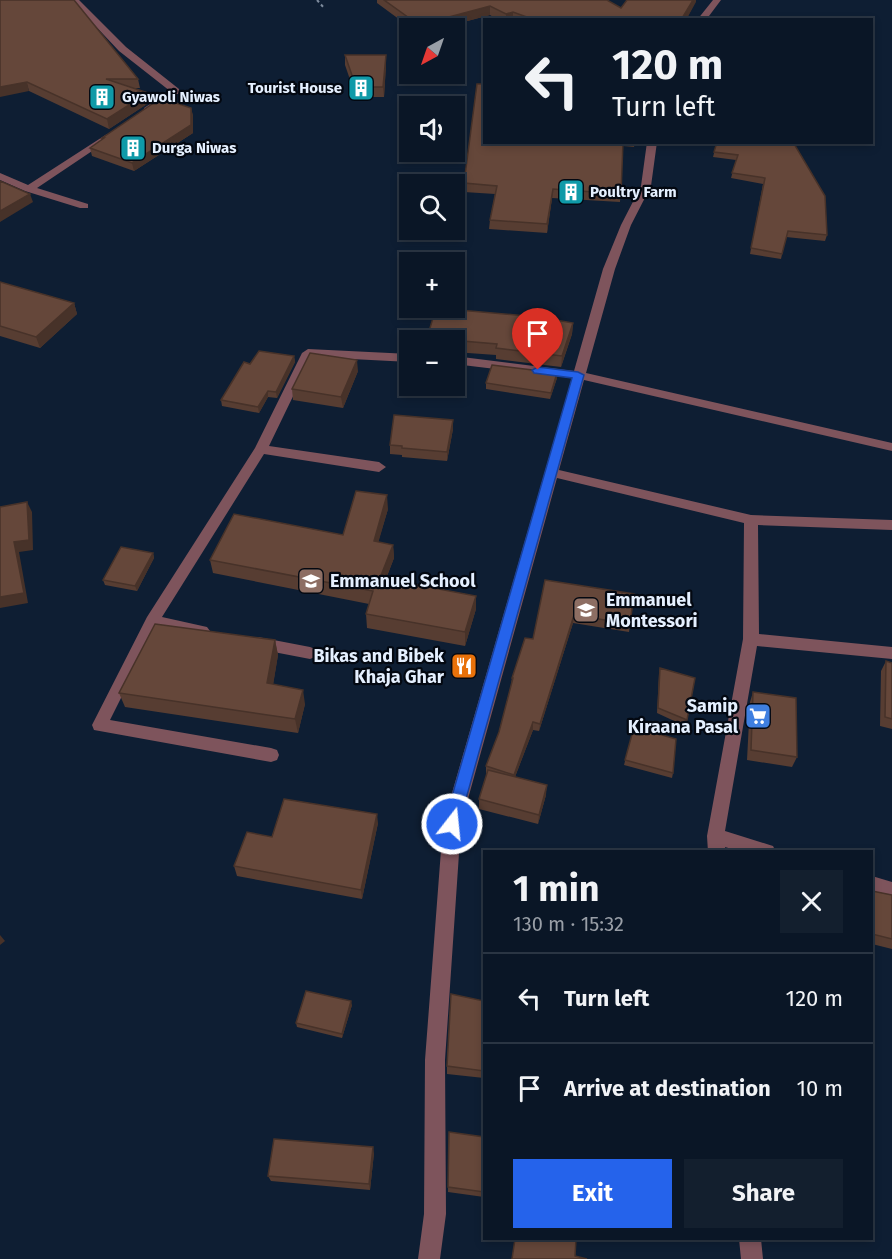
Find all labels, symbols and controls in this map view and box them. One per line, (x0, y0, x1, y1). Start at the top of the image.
north arrow (399, 18, 465, 84)
map controls (399, 18, 465, 396)
text: 120 m (612, 40, 723, 90)
icon: left (513, 42, 591, 120)
building icon: Tourist House (346, 73, 376, 103)
place label: Tourist House (248, 79, 342, 97)
building icon: Gyawoli Niwas (87, 82, 117, 112)
place label: Gyawoli Niwas (122, 88, 220, 106)
text: Turn left (612, 91, 715, 123)
button: sound (399, 96, 465, 162)
building icon: Durga Niwas (118, 133, 148, 163)
place label: Durga Niwas (152, 139, 236, 157)
button: search (399, 174, 465, 240)
building icon: Poultry Farm (556, 177, 586, 207)
place label: Poultry Farm (590, 183, 677, 201)
button: + (399, 252, 465, 318)
pin (512, 308, 563, 370)
icon: arrive (521, 317, 554, 350)
button: − (399, 330, 465, 396)
school or university icon: Emmanuel School (296, 566, 326, 596)
place label: Emmanuel School (330, 570, 476, 592)
place label: Emmanuel Montessori (606, 589, 698, 632)
school or university icon: Emmanuel Montessori (571, 595, 601, 625)
place label: Bikas and Bibek Khaja Ghar (313, 645, 445, 688)
restaurant icon: Bikas and Bibek Khaja Ghar (449, 651, 479, 681)
place label: Samip Kiraana Pasal (628, 695, 739, 738)
supermarket icon: Samip Kiraana Pasal (743, 701, 773, 731)
position arrow (420, 792, 484, 856)
text: 1 min (513, 867, 600, 911)
button: close (780, 870, 843, 933)
text: 130 m · 15:32 (513, 912, 624, 936)
icon: left (513, 982, 546, 1015)
text: Turn left (564, 985, 649, 1012)
text: 120 m (786, 985, 843, 1012)
icon: arrive (513, 1072, 546, 1105)
text: Arrive at destination (564, 1075, 771, 1102)
text: 10 m (797, 1075, 843, 1102)
button: Exit (513, 1159, 672, 1228)
button: Share (684, 1159, 843, 1228)

